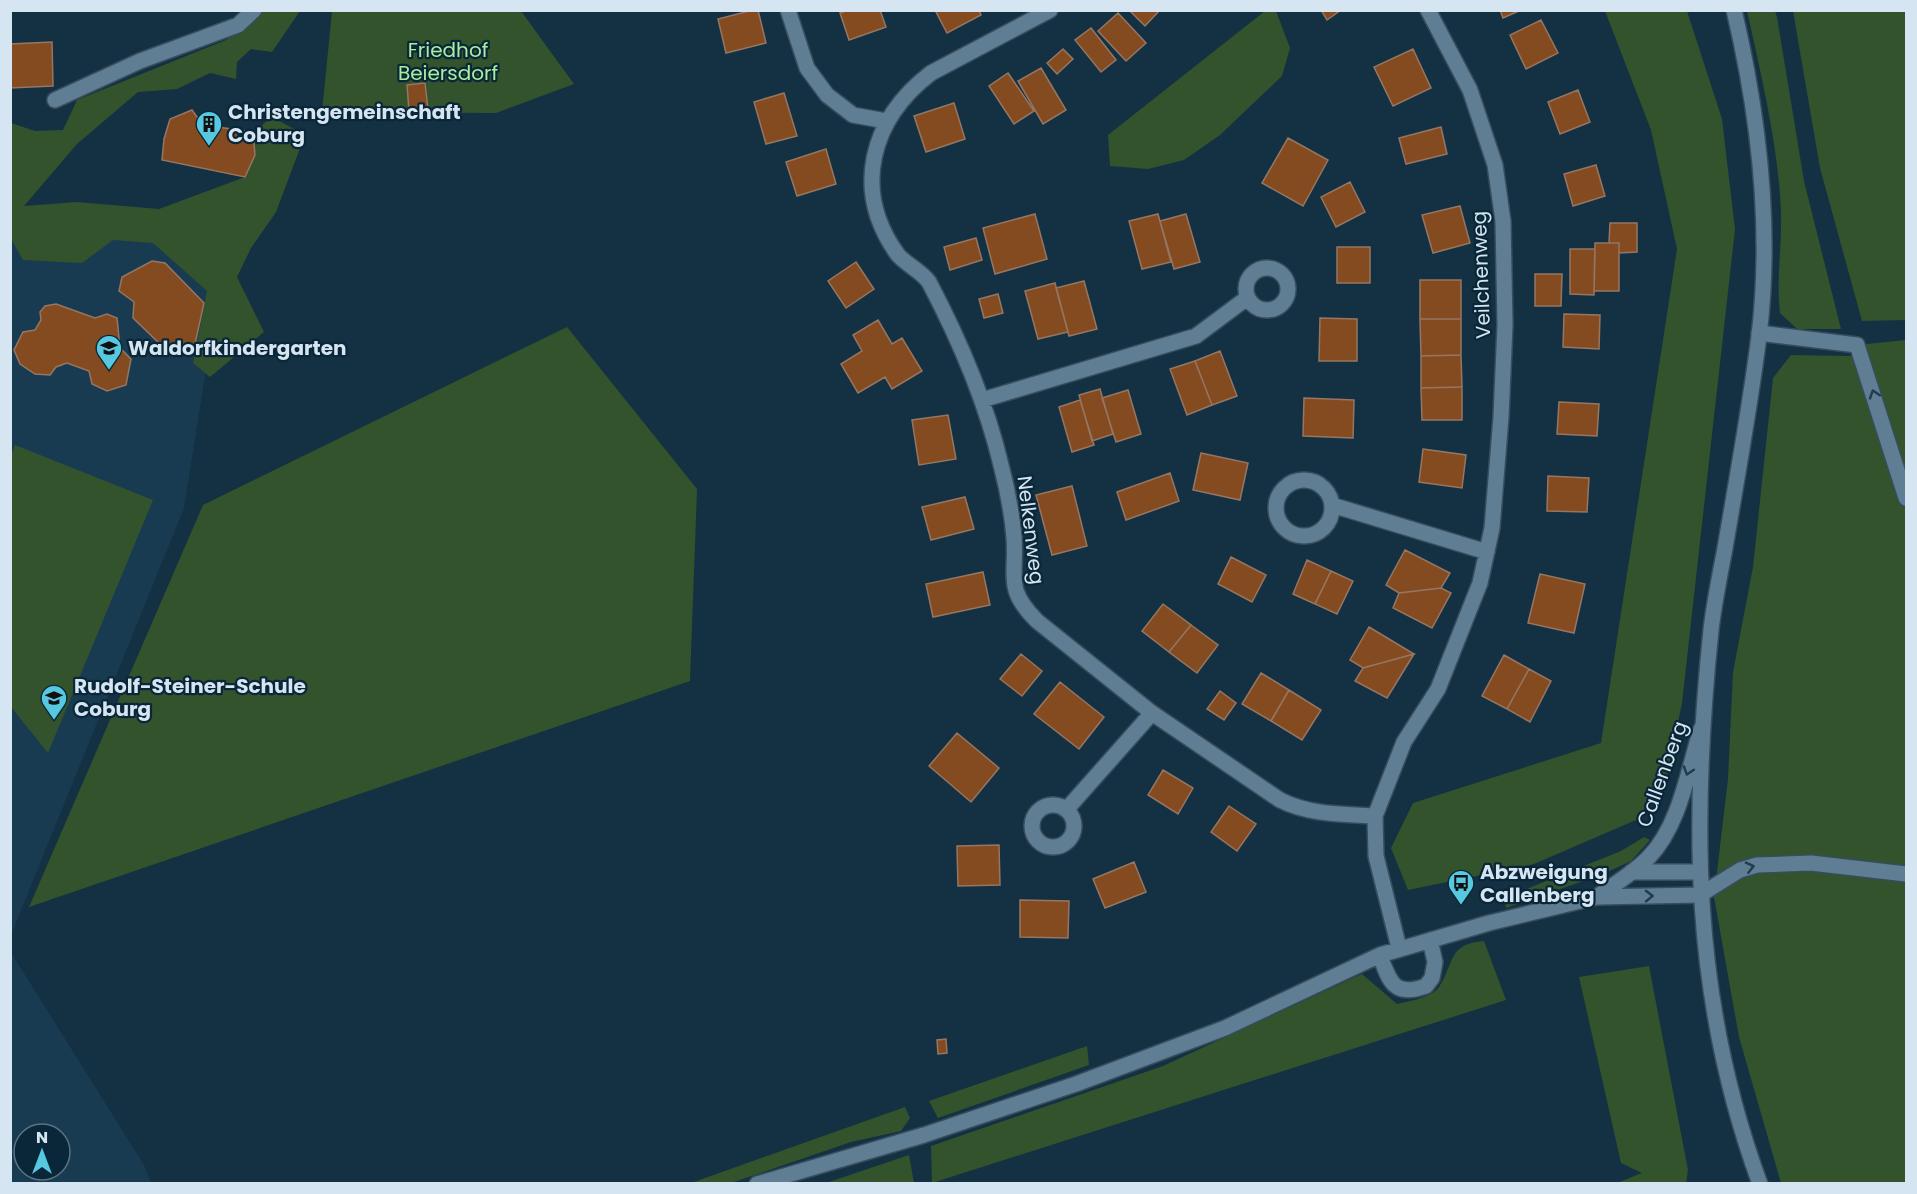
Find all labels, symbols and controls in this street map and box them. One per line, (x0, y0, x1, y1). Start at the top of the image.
park label: Friedhof Beiersdorf (398, 36, 498, 87)
place label: Christengemeinschaft Coburg (228, 98, 461, 149)
building icon: Christengemeinschaft Coburg (194, 109, 224, 147)
street label: Veilchenweg (1465, 210, 1497, 340)
school or university icon: Waldorfkindergarten (94, 333, 124, 371)
place label: Waldorfkindergarten (128, 334, 346, 362)
one-way arrow (1868, 389, 1881, 400)
street label: Nelkenweg (1010, 474, 1052, 586)
place label: Rudolf-Steiner-Schule Coburg (74, 672, 306, 723)
school or university icon: Rudolf-Steiner-Schule Coburg (39, 683, 69, 721)
street label: Callenberg (1630, 717, 1694, 831)
one-way arrow (1682, 765, 1695, 776)
place label: Abzweigung Callenberg (1480, 858, 1608, 909)
one-way arrow (1745, 861, 1755, 874)
bus stop icon: Abzweigung Callenberg (1446, 868, 1476, 906)
one-way arrow (1644, 890, 1653, 902)
north arrow (12, 1122, 72, 1182)
text: N (36, 1126, 48, 1149)

